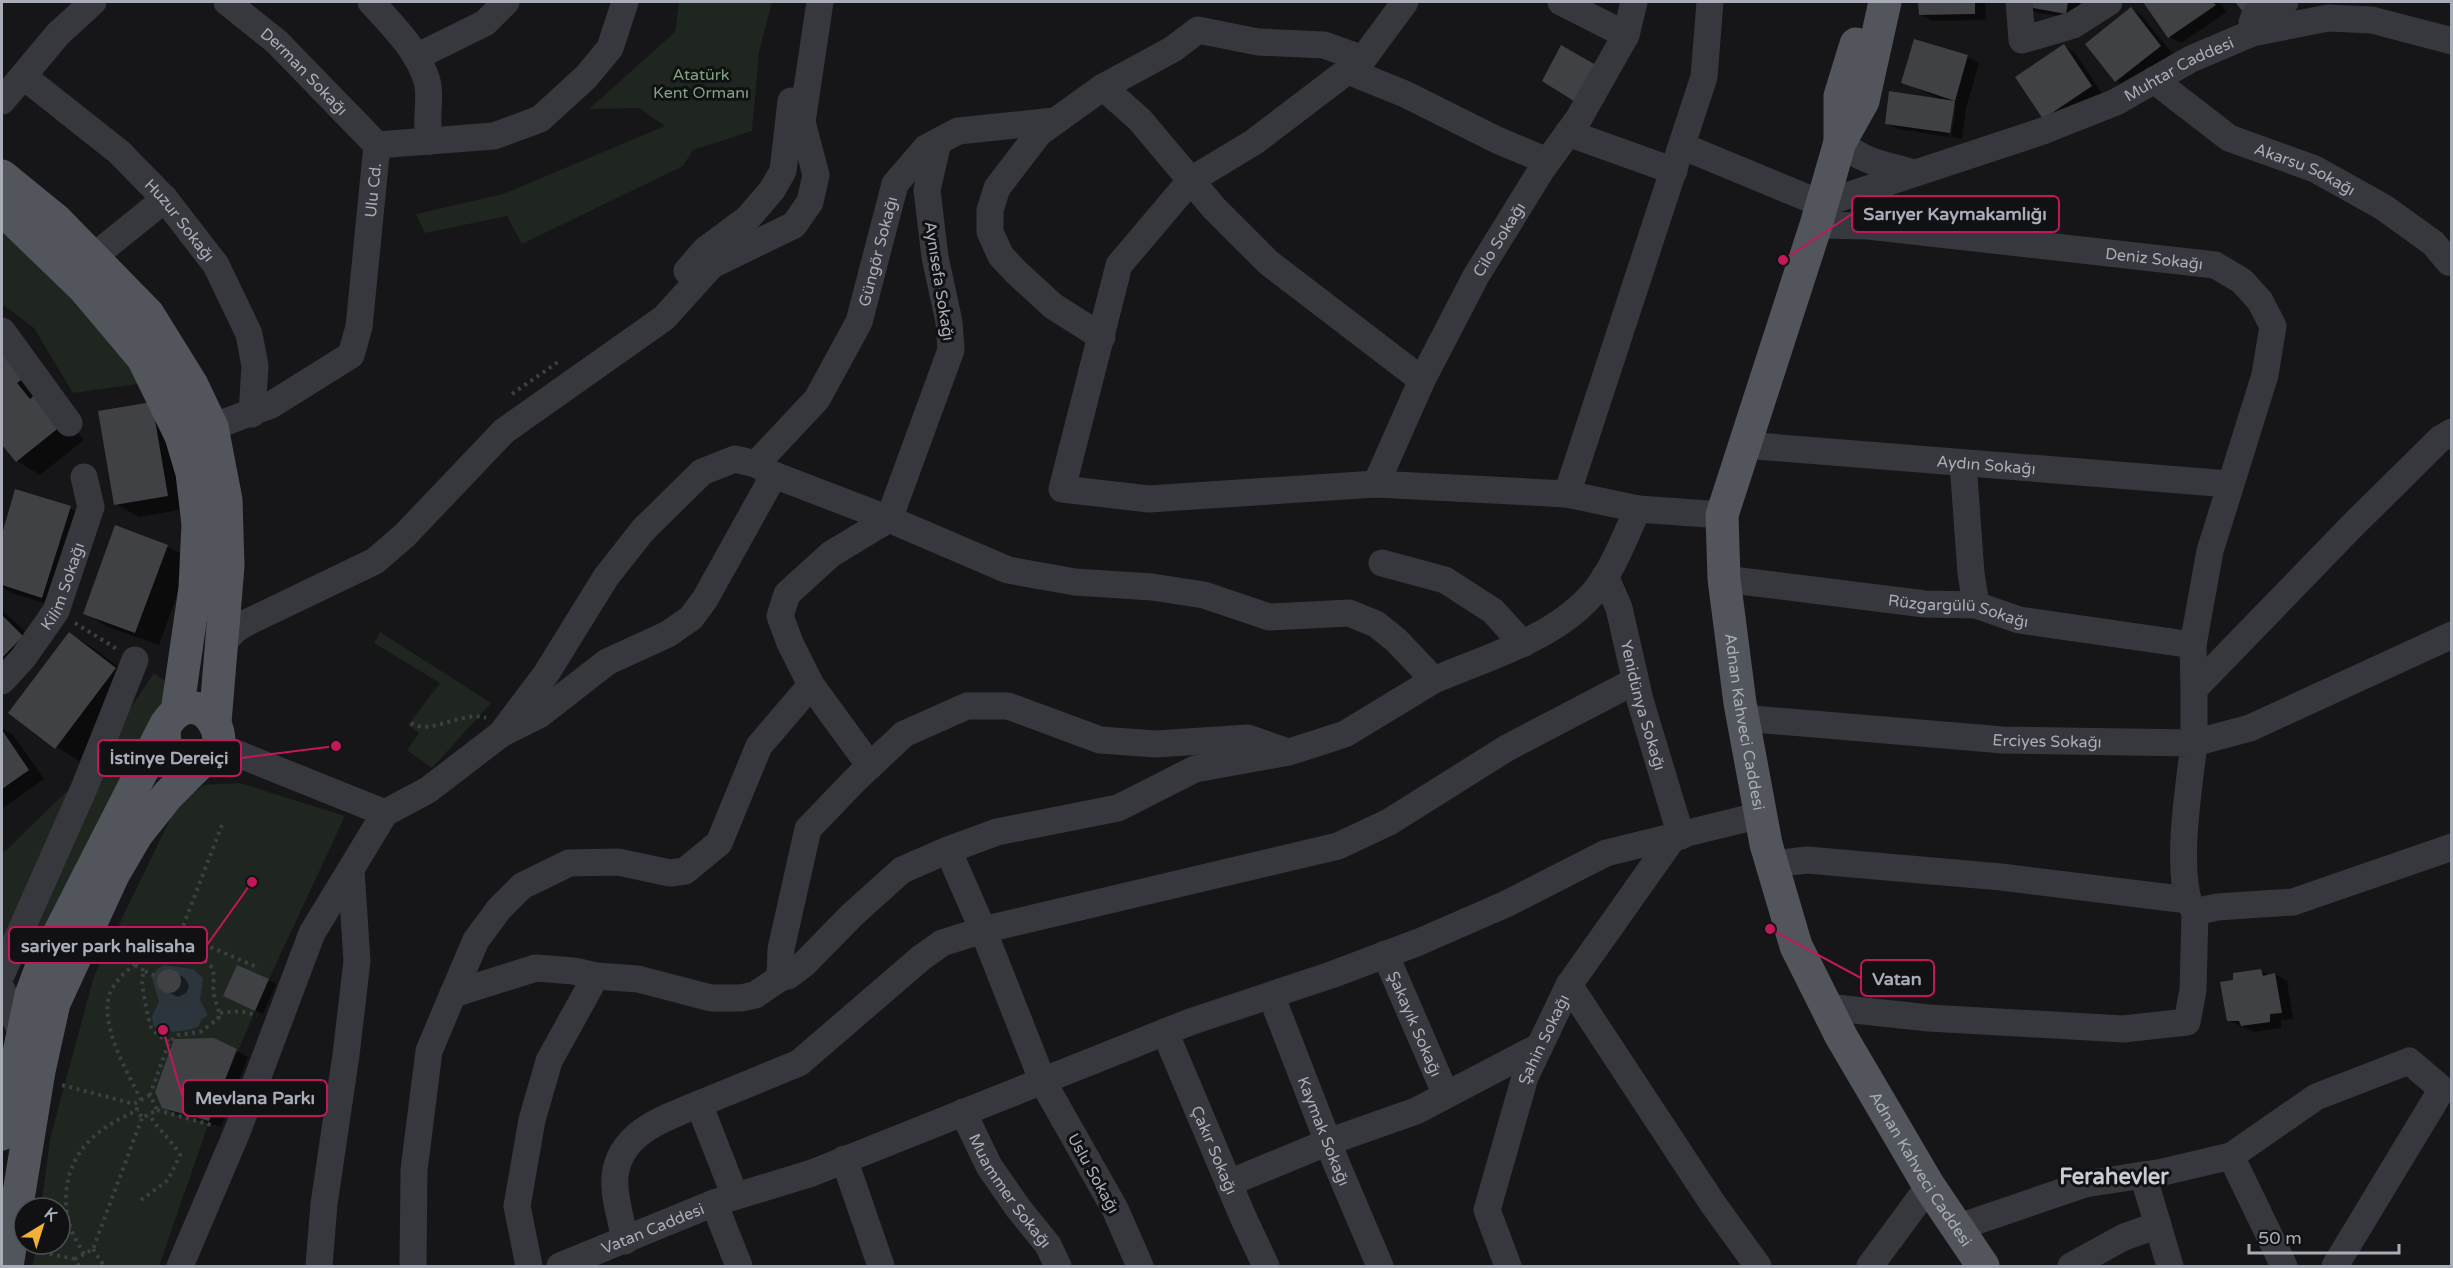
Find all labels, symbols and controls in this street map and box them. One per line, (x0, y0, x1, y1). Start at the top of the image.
street label: Derman Sokağı (256, 24, 352, 120)
street label: Muhtar Caddesi (2121, 33, 2237, 106)
park label: Atatürk Kent Ormanı (653, 65, 749, 103)
street label: Akarsu Sokağı (2252, 139, 2359, 201)
street label: Ulu Cd. (361, 162, 386, 219)
street label: Huzur Sokağı (140, 175, 219, 266)
street label: Güngör Sokağı (854, 194, 902, 309)
callout: Sarıyer Kaymakamlığı (1852, 196, 2059, 232)
street label: Cilo Sokağı (1469, 199, 1530, 281)
text: Sarıyer Kaymakamlığı (1863, 203, 2047, 225)
street label: Aynısefa Sokağı (920, 220, 958, 342)
street label: Deniz Sokağı (2104, 244, 2204, 275)
street label: Aydın Sokağı (1936, 452, 2036, 479)
street label: Kilim Sokağı (37, 540, 89, 634)
street label: Rüzgargülü Sokağı (1887, 590, 2030, 632)
street label: Adnan Kahveci Caddesi (1720, 632, 1769, 812)
street label: Yenidünya Sokağı (1616, 638, 1670, 773)
street label: Erciyes Sokağı (1992, 730, 2102, 753)
callout: İstinye Dereiçi (98, 740, 241, 776)
text: İstinye Dereiçi (110, 747, 228, 769)
callout: sariyer park halisaha (9, 927, 207, 963)
text: sariyer park halisaha (21, 935, 195, 957)
callout: Vatan (1861, 960, 1934, 996)
street label: Şakayık Sokağı (1383, 968, 1446, 1080)
text: Vatan (1872, 968, 1922, 990)
street label: Şahin Sokağı (1514, 991, 1574, 1087)
street label: Kaymak Sokağı (1293, 1074, 1354, 1189)
callout: Mevlana Parkı (183, 1080, 327, 1116)
text: Mevlana Parkı (195, 1087, 315, 1109)
street label: Adnan Kahveci Caddesi (1865, 1088, 1976, 1251)
street label: Çakır Sokağı (1186, 1103, 1241, 1198)
street label: Uslu Sokağı (1063, 1130, 1123, 1217)
street label: Muammer Sokağı (964, 1131, 1055, 1252)
district label: Ferahevler (2059, 1164, 2169, 1190)
north arrow (12, 1196, 72, 1256)
street label: Vatan Caddesi (599, 1199, 707, 1259)
text: K (40, 1204, 61, 1226)
scale bar (2249, 1217, 2399, 1255)
text: 50 m (2258, 1227, 2302, 1249)

